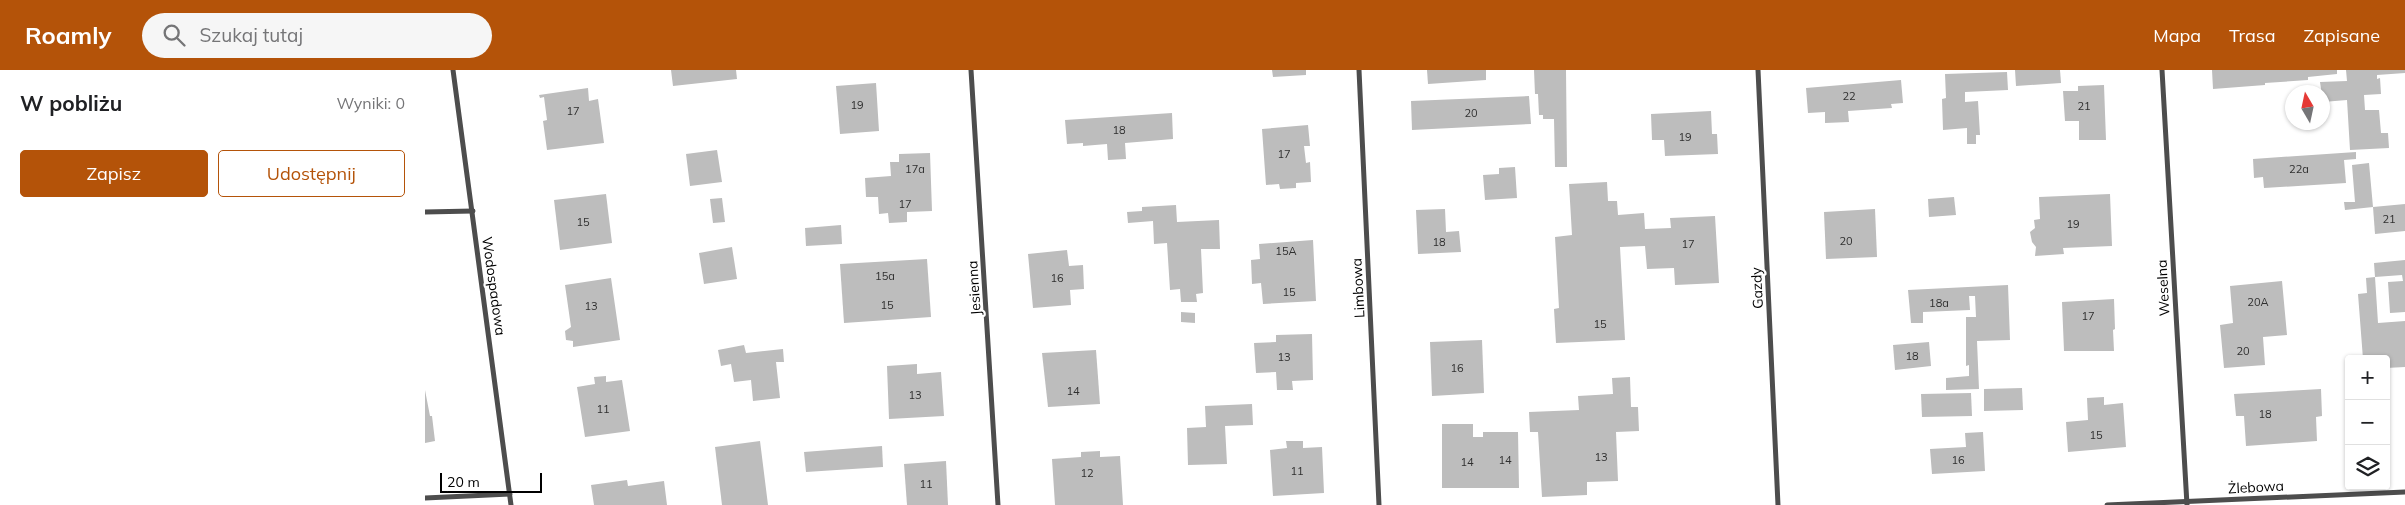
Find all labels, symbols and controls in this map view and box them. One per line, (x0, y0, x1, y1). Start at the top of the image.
search box (142, 13, 492, 58)
text: Roamly (25, 20, 112, 50)
icon: search (160, 21, 188, 49)
text: Szukaj tutaj (200, 23, 303, 47)
text: Mapa (2153, 24, 2201, 47)
text: Trasa (2229, 24, 2276, 47)
text: Zapisane (2304, 24, 2380, 47)
north arrow (2285, 85, 2330, 130)
house number: 22 (1842, 89, 1856, 103)
text: W pobliżu (20, 90, 122, 116)
text: Wyniki: 0 (336, 93, 405, 113)
house number: 19 (850, 98, 864, 112)
house number: 21 (2077, 99, 2091, 113)
house number: 17 (566, 104, 580, 118)
house number: 20 (1464, 106, 1478, 120)
house number: 18 (1112, 123, 1126, 137)
house number: 19 (1678, 130, 1692, 144)
house number: 17 (1277, 147, 1291, 161)
button: Zapisz (20, 150, 208, 197)
button: Udostępnij (218, 150, 405, 197)
house number: 17a (905, 162, 925, 176)
house number: 22a (2289, 162, 2309, 176)
house number: 17 (898, 197, 912, 211)
house number: 21 (2382, 212, 2396, 226)
house number: 15 (576, 215, 590, 229)
house number: 19 (2066, 217, 2080, 231)
house number: 20 (1839, 234, 1853, 248)
street label: Wodospadowa (478, 235, 510, 337)
house number: 18 (1432, 235, 1446, 249)
house number: 17 (1681, 237, 1695, 251)
house number: 15A (1275, 244, 1297, 258)
street label: Limbowa (1347, 258, 1369, 318)
street label: Weselna (2153, 259, 2173, 317)
street label: Jesienna (963, 260, 985, 316)
street label: Gazdy (1747, 266, 1767, 309)
house number: 15a (875, 269, 895, 283)
house number: 16 (1050, 271, 1064, 285)
house number: 15 (1282, 285, 1296, 299)
house number: 20A (2247, 295, 2269, 309)
house number: 18a (1929, 296, 1949, 310)
house number: 15 (880, 298, 894, 312)
house number: 13 (584, 299, 598, 313)
house number: 17 (2081, 309, 2095, 323)
house number: 15 (1593, 317, 1607, 331)
house number: 20 (2236, 344, 2250, 358)
house number: 18 (1905, 349, 1919, 363)
house number: 13 (1277, 350, 1291, 364)
map controls (2345, 355, 2390, 490)
button: + (2345, 355, 2390, 400)
house number: 16 (1450, 361, 1464, 375)
house number: 14 (1066, 384, 1080, 398)
house number: 13 (908, 388, 922, 402)
button: − (2345, 400, 2390, 445)
house number: 11 (596, 402, 610, 416)
house number: 18 (2258, 407, 2272, 421)
house number: 15 (2089, 428, 2103, 442)
button: layers (2345, 445, 2390, 490)
house number: 13 (1594, 450, 1608, 464)
house number: 14 (1498, 453, 1512, 467)
house number: 16 (1951, 453, 1965, 467)
house number: 14 (1460, 455, 1474, 469)
house number: 11 (1290, 464, 1304, 478)
house number: 12 (1080, 466, 1094, 480)
scale bar (440, 470, 543, 493)
text: 20 m (447, 473, 480, 491)
house number: 11 (919, 477, 933, 491)
street label: Żlebowa (2228, 477, 2284, 497)

